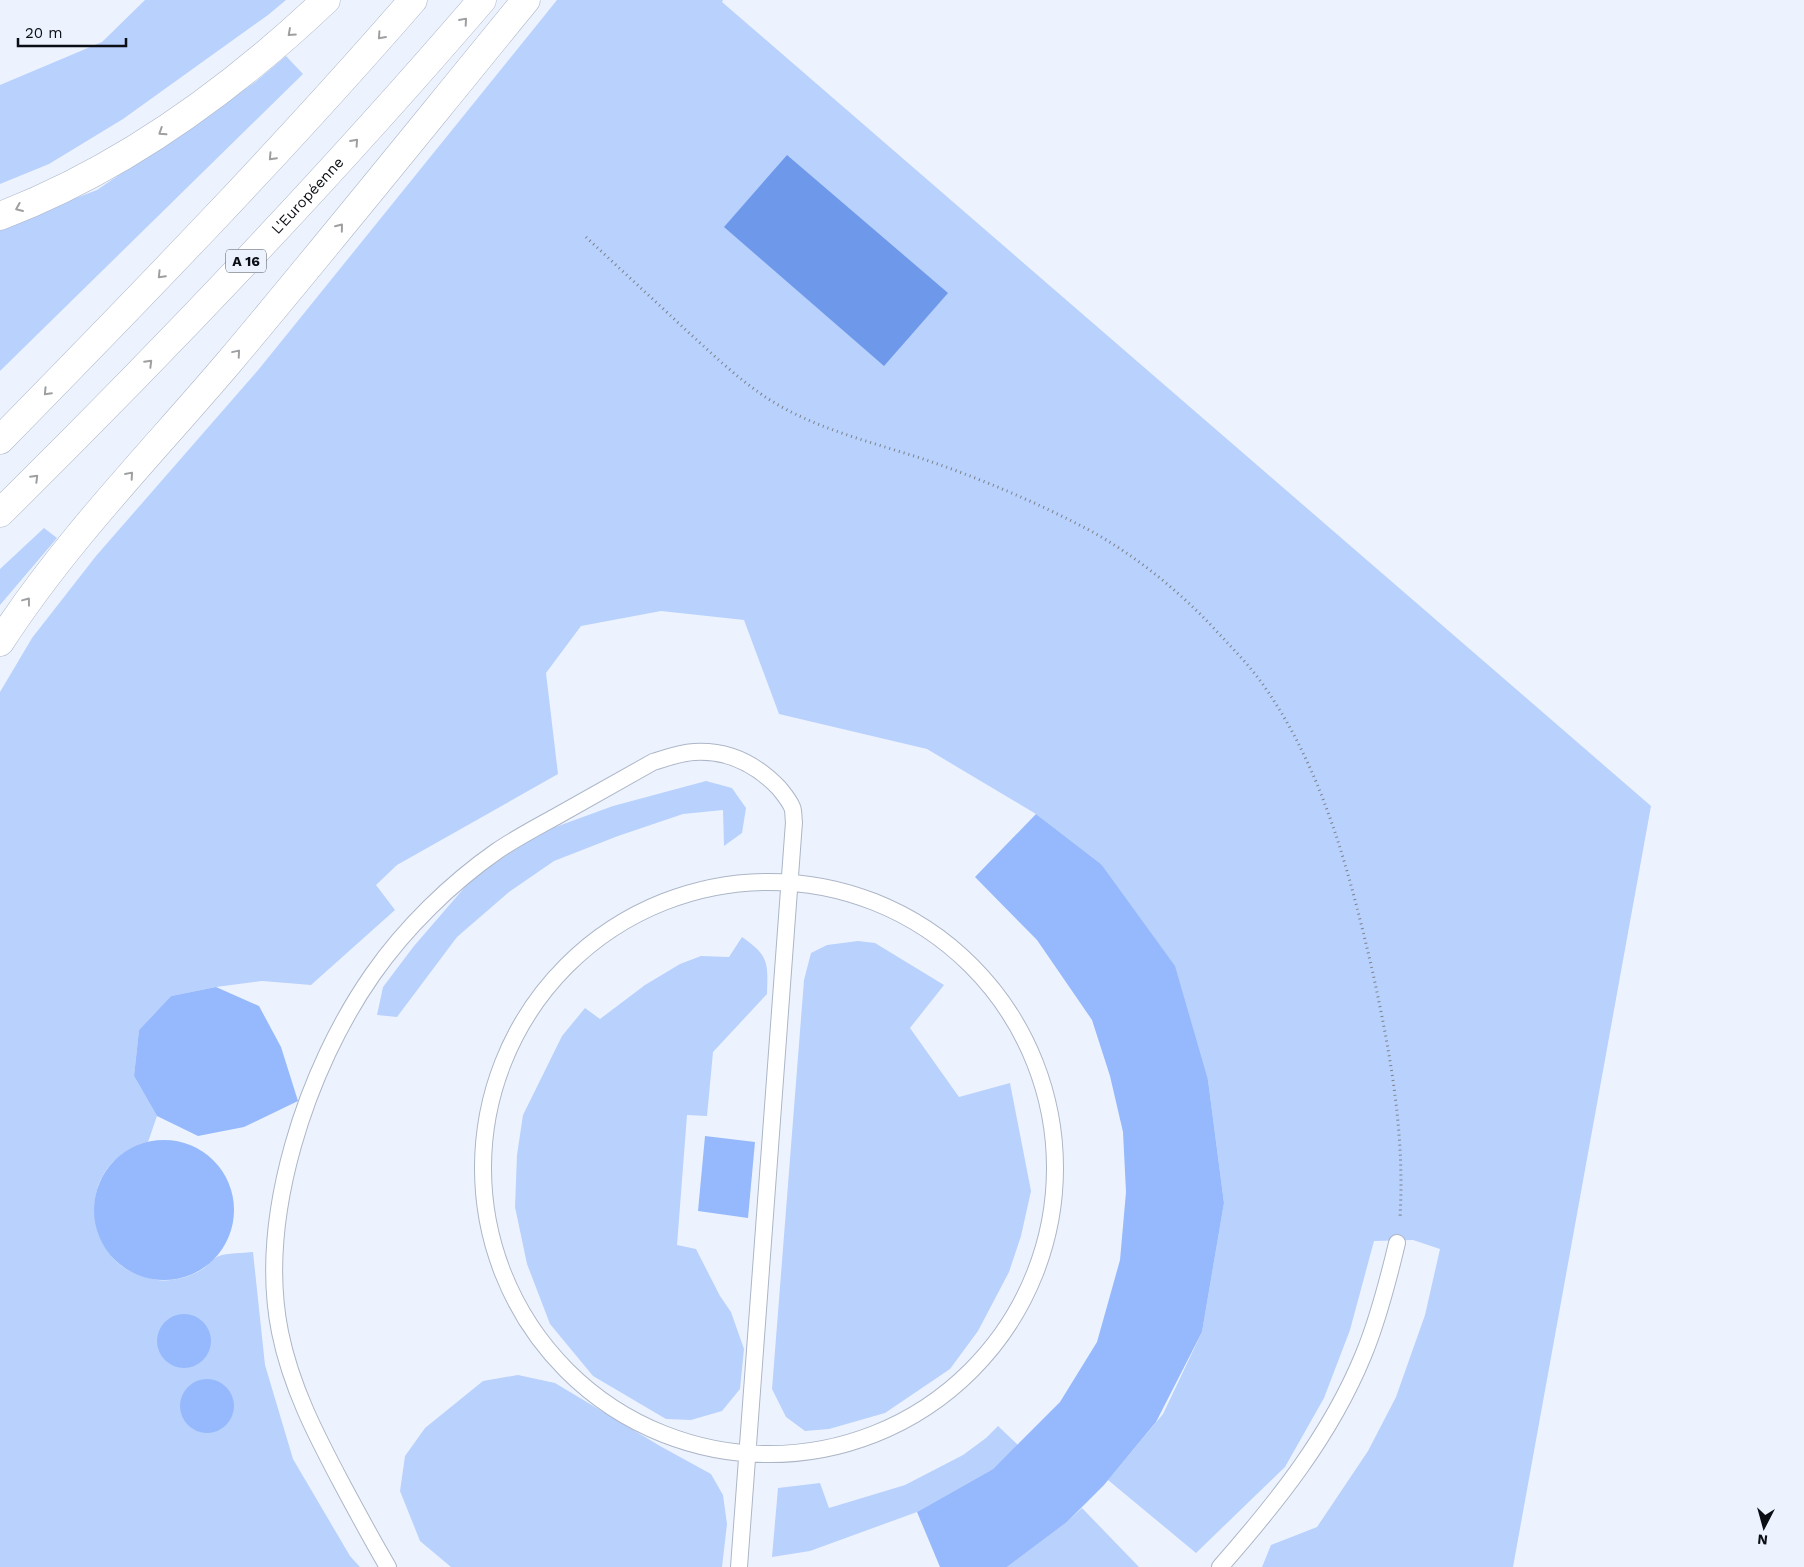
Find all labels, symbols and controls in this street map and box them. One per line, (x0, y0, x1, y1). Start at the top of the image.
scale bar (18, 15, 125, 47)
one-way arrow (458, 17, 467, 26)
text: 20 m (25, 24, 63, 42)
one-way arrow (287, 28, 296, 37)
one-way arrow (378, 31, 387, 40)
one-way arrow (158, 126, 167, 135)
one-way arrow (349, 138, 358, 147)
one-way arrow (269, 151, 278, 160)
street label: L'Européenne (268, 153, 347, 238)
one-way arrow (15, 202, 24, 213)
one-way arrow (334, 224, 343, 233)
road number: A 16 (226, 250, 266, 272)
one-way arrow (158, 270, 167, 279)
one-way arrow (231, 349, 240, 358)
one-way arrow (143, 360, 152, 369)
one-way arrow (44, 386, 53, 395)
one-way arrow (124, 472, 133, 481)
one-way arrow (29, 475, 38, 484)
one-way arrow (21, 597, 30, 607)
north arrow (1739, 1502, 1789, 1552)
text: N (1757, 1531, 1769, 1548)

